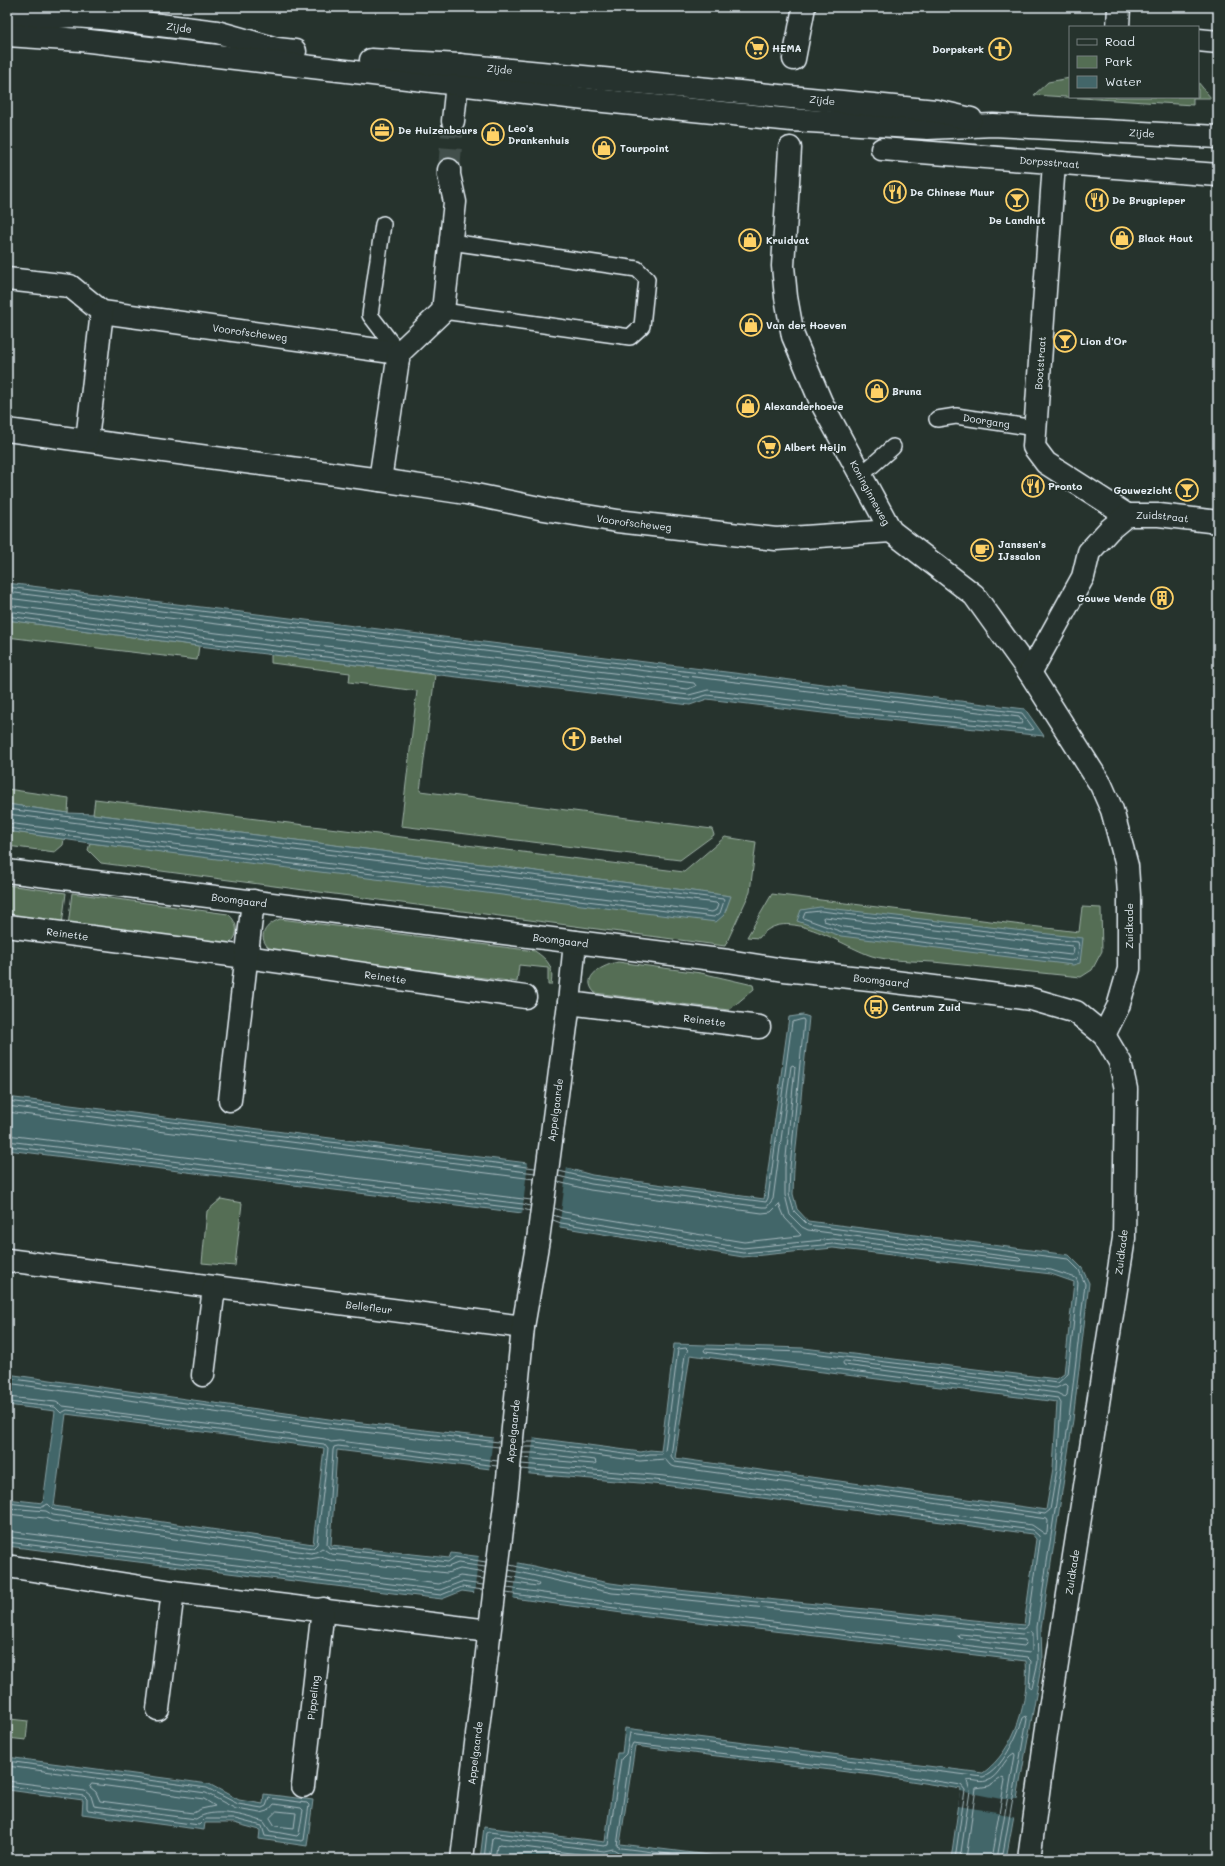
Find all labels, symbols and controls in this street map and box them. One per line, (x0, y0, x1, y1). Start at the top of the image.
street label: Zijde (166, 19, 193, 36)
legend (1069, 26, 1199, 98)
text: Road (1105, 33, 1135, 49)
supermarket icon: HEMA (744, 35, 770, 61)
church icon: Dorpskerk (987, 36, 1013, 62)
place label: HEMA (772, 41, 802, 55)
place label: Dorpskerk (932, 42, 984, 56)
text: Park (1105, 53, 1132, 69)
street label: Zijde (486, 61, 513, 77)
text: Water (1105, 73, 1142, 89)
street label: Zijde (809, 92, 836, 108)
office icon: De Huizenbeurs (369, 117, 395, 143)
shop icon: Leo's Drankenhuis (480, 121, 506, 147)
place label: Leo's Drankenhuis (508, 121, 569, 147)
place label: De Huizenbeurs (398, 123, 478, 137)
street label: Zijde (1129, 125, 1155, 141)
shop icon: Tourpoint (591, 135, 617, 161)
place label: Tourpoint (620, 141, 669, 155)
street label: Dorpsstraat (1019, 153, 1080, 171)
restaurant icon: De Chinese Muur (882, 179, 908, 205)
place label: De Chinese Muur (910, 185, 994, 199)
bar icon: De Landhut (1004, 187, 1030, 213)
restaurant icon: De Brugpieper (1084, 187, 1110, 213)
place label: De Brugpieper (1112, 193, 1185, 207)
place label: De Landhut (989, 213, 1046, 227)
shop icon: Black Hout (1109, 225, 1135, 251)
shop icon: Kruidvat (737, 227, 763, 253)
place label: Black Hout (1138, 231, 1193, 245)
place label: Kruidvat (766, 233, 810, 247)
shop icon: Van der Hoeven (738, 312, 764, 338)
place label: Van der Hoeven (766, 318, 847, 332)
street label: Voorofscheweg (212, 320, 289, 345)
bar icon: Lion d'Or (1052, 328, 1078, 354)
place label: Lion d'Or (1080, 334, 1127, 348)
street label: Bootstraat (1031, 336, 1049, 390)
shop icon: Bruna (864, 378, 890, 404)
place label: Bruna (892, 384, 922, 398)
shop icon: Alexanderhoeve (735, 393, 761, 419)
place label: Alexanderhoeve (764, 399, 844, 413)
street label: Doorgang (962, 410, 1011, 431)
supermarket icon: Albert Heijn (756, 434, 782, 460)
place label: Albert Heijn (784, 440, 846, 454)
street label: Koninginneweg (847, 458, 894, 528)
restaurant icon: Pronto (1020, 473, 1046, 499)
bar icon: Gouwezicht (1174, 477, 1200, 503)
place label: Pronto (1048, 479, 1082, 493)
place label: Gouwezicht (1114, 483, 1173, 497)
street label: Zuidstraat (1136, 508, 1189, 525)
street label: Voorofscheweg (595, 511, 672, 534)
cafe icon: Janssen's IJssalon (969, 537, 995, 563)
place label: Janssen's IJssalon (998, 537, 1046, 563)
building icon: Gouwe Wende (1149, 585, 1175, 611)
place label: Gouwe Wende (1077, 591, 1146, 605)
church icon: Bethel (561, 726, 587, 752)
place label: Bethel (590, 732, 622, 746)
street label: Boomgaard (211, 890, 268, 910)
street label: Zuidkade (1122, 903, 1136, 949)
street label: Reinette (46, 924, 89, 944)
street label: Boomgaard (532, 930, 589, 951)
street label: Reinette (364, 967, 408, 987)
street label: Boomgaard (853, 970, 910, 991)
bus stop icon: Centrum Zuid (863, 994, 889, 1020)
place label: Centrum Zuid (892, 1000, 961, 1014)
street label: Reinette (683, 1011, 727, 1030)
street label: Appelgaarde (544, 1077, 566, 1142)
street label: Zuidkade (1111, 1228, 1131, 1276)
street label: Bellefleur (345, 1297, 393, 1317)
street label: Appelgaarde (503, 1399, 523, 1463)
street label: Zuidkade (1062, 1548, 1082, 1596)
street label: Pippeling (304, 1674, 322, 1721)
street label: Appelgaarde (464, 1720, 486, 1785)

